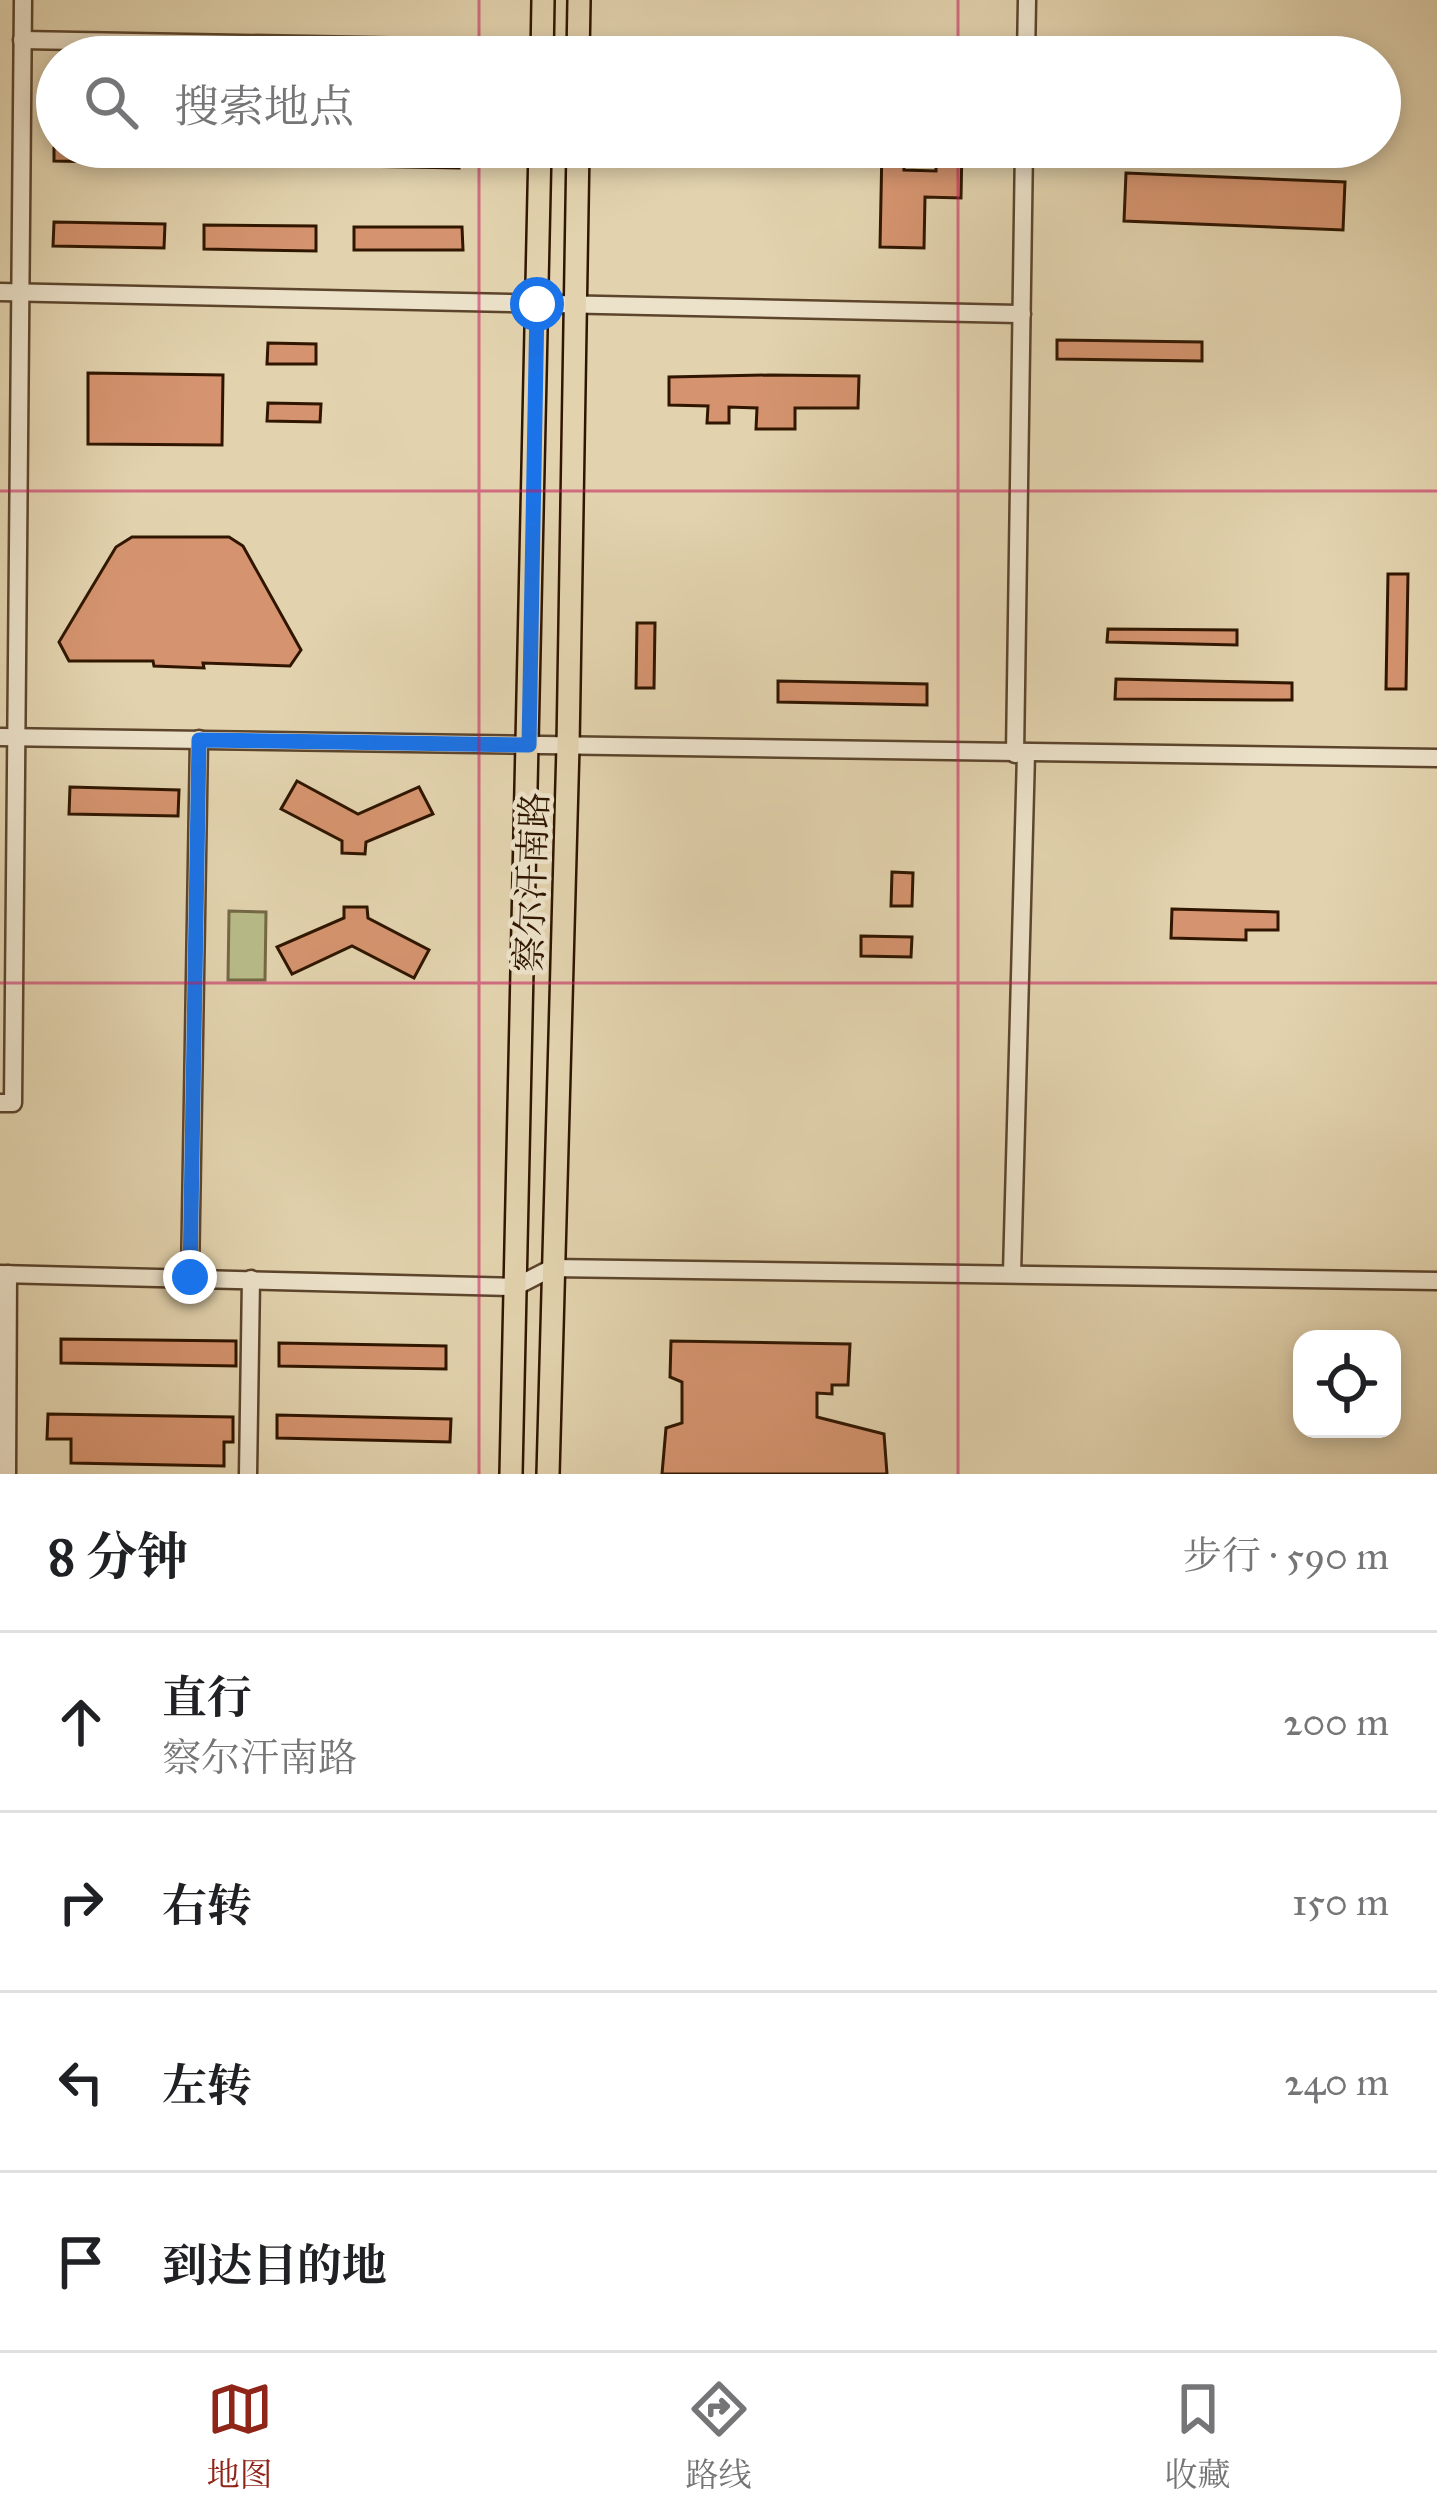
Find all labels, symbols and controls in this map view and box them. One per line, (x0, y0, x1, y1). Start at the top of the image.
search box (36, 36, 1401, 168)
icon: search (78, 69, 144, 135)
text: 搜索地点 (174, 79, 354, 134)
route start (510, 277, 564, 331)
street label: 察尔汗南路 (507, 791, 557, 973)
route end (163, 1250, 217, 1304)
map controls (1293, 1330, 1401, 1438)
button: locate (1293, 1330, 1401, 1438)
text: 8 分钟 (48, 1526, 188, 1588)
text: 步行 · 590 m (1183, 1532, 1389, 1580)
text: 直行 (162, 1670, 252, 1725)
icon: ahead (48, 1689, 114, 1755)
text: 200 m (1283, 1698, 1389, 1746)
text: 察尔汗南路 (162, 1734, 357, 1782)
icon: right (48, 1869, 114, 1935)
text: 右转 (162, 1878, 252, 1933)
text: 150 m (1292, 1878, 1389, 1926)
icon: left (48, 2049, 114, 2115)
text: 左转 (162, 2058, 252, 2113)
text: 240 m (1284, 2058, 1389, 2106)
icon: arrive (48, 2229, 114, 2295)
text: 到达目的地 (162, 2238, 387, 2293)
tab: 地图 (207, 2376, 273, 2495)
tab: 路线 (686, 2376, 752, 2495)
tab: 收藏 (1165, 2376, 1231, 2495)

